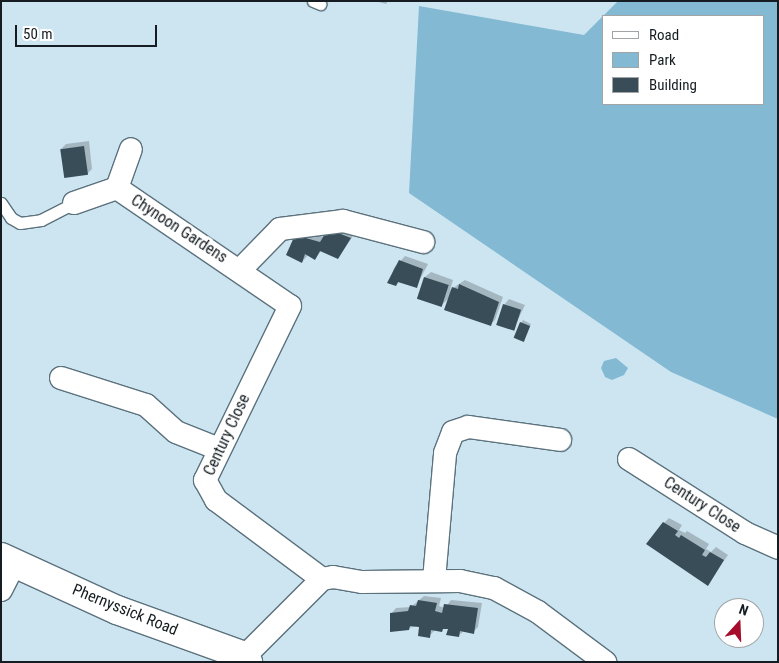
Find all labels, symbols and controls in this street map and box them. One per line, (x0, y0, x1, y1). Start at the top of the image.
scale bar (18, 15, 160, 47)
legend (602, 15, 764, 105)
text: 50 m (23, 25, 53, 43)
text: Road (649, 26, 679, 44)
text: Park (649, 51, 676, 69)
text: Building (649, 76, 697, 94)
street label: Chynoon Gardens (127, 191, 231, 267)
street label: Century Close (200, 391, 254, 479)
street label: Century Close (660, 473, 744, 537)
street label: Phernyssick Road (69, 580, 181, 640)
north arrow (714, 598, 764, 648)
text: N (737, 601, 751, 619)

